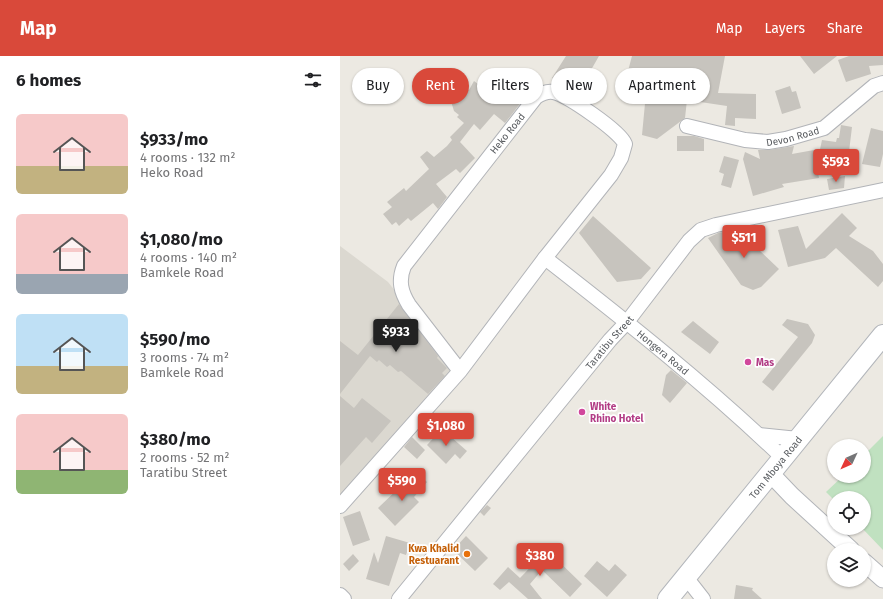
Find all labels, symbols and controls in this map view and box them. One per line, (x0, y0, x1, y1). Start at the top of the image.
text: Map (20, 17, 57, 40)
text: Map (716, 20, 742, 37)
text: Layers (764, 20, 805, 37)
text: Share (827, 20, 863, 37)
chip: Buy (352, 68, 404, 104)
chip: Rent (412, 68, 469, 104)
chip: Filters (477, 68, 543, 104)
chip: New (551, 68, 607, 104)
chip: Apartment (615, 68, 710, 104)
icon: filters (302, 69, 324, 91)
text: 6 homes (16, 70, 81, 91)
street label: Heko Road (488, 111, 528, 156)
street label: Devon Road (765, 125, 821, 149)
text: $933/mo (140, 129, 208, 150)
icon: home (48, 130, 96, 178)
pin: $593 (812, 149, 860, 183)
text: 4 rooms · 132 m² (140, 150, 236, 165)
text: $593 (822, 154, 850, 169)
text: Heko Road (140, 165, 203, 180)
pin: $511 (720, 225, 768, 259)
text: $1,080/mo (140, 229, 223, 250)
icon: home (48, 230, 96, 278)
text: $511 (731, 230, 757, 245)
text: 4 rooms · 140 m² (140, 250, 237, 265)
text: Bamkele Road (140, 265, 224, 280)
street label: Taratibu Street (584, 313, 637, 372)
pin: $933 (372, 319, 420, 353)
text: $933 (382, 324, 410, 339)
street label: Hongera Road (634, 328, 691, 378)
text: $590/mo (140, 329, 210, 350)
icon: home (48, 330, 96, 378)
text: 3 rooms · 74 m² (140, 350, 229, 365)
marker: Mas (743, 357, 753, 367)
place label: Mas (756, 357, 774, 369)
text: Bamkele Road (140, 365, 224, 380)
place label: White Rhino Hotel (590, 401, 643, 425)
marker: White Rhino Hotel (577, 407, 587, 417)
pin: $1,080 (413, 413, 479, 447)
text: $1,080 (427, 418, 465, 433)
text: $380/mo (140, 429, 211, 450)
icon: home (48, 430, 96, 478)
street label: Tom Mboya Road (747, 434, 805, 502)
north arrow (827, 439, 871, 483)
map controls (827, 439, 871, 587)
text: 2 rooms · 52 m² (140, 450, 229, 465)
text: Taratibu Street (140, 465, 227, 480)
pin: $590 (378, 468, 426, 502)
text: $590 (388, 473, 416, 488)
button: locate (827, 491, 871, 535)
place label: Kwa Khalid Restuarant (408, 543, 459, 567)
pin: $380 (516, 543, 564, 577)
button: layers (827, 543, 871, 587)
text: $380 (525, 548, 555, 563)
marker: Kwa Khalid Restuarant (462, 549, 472, 559)

